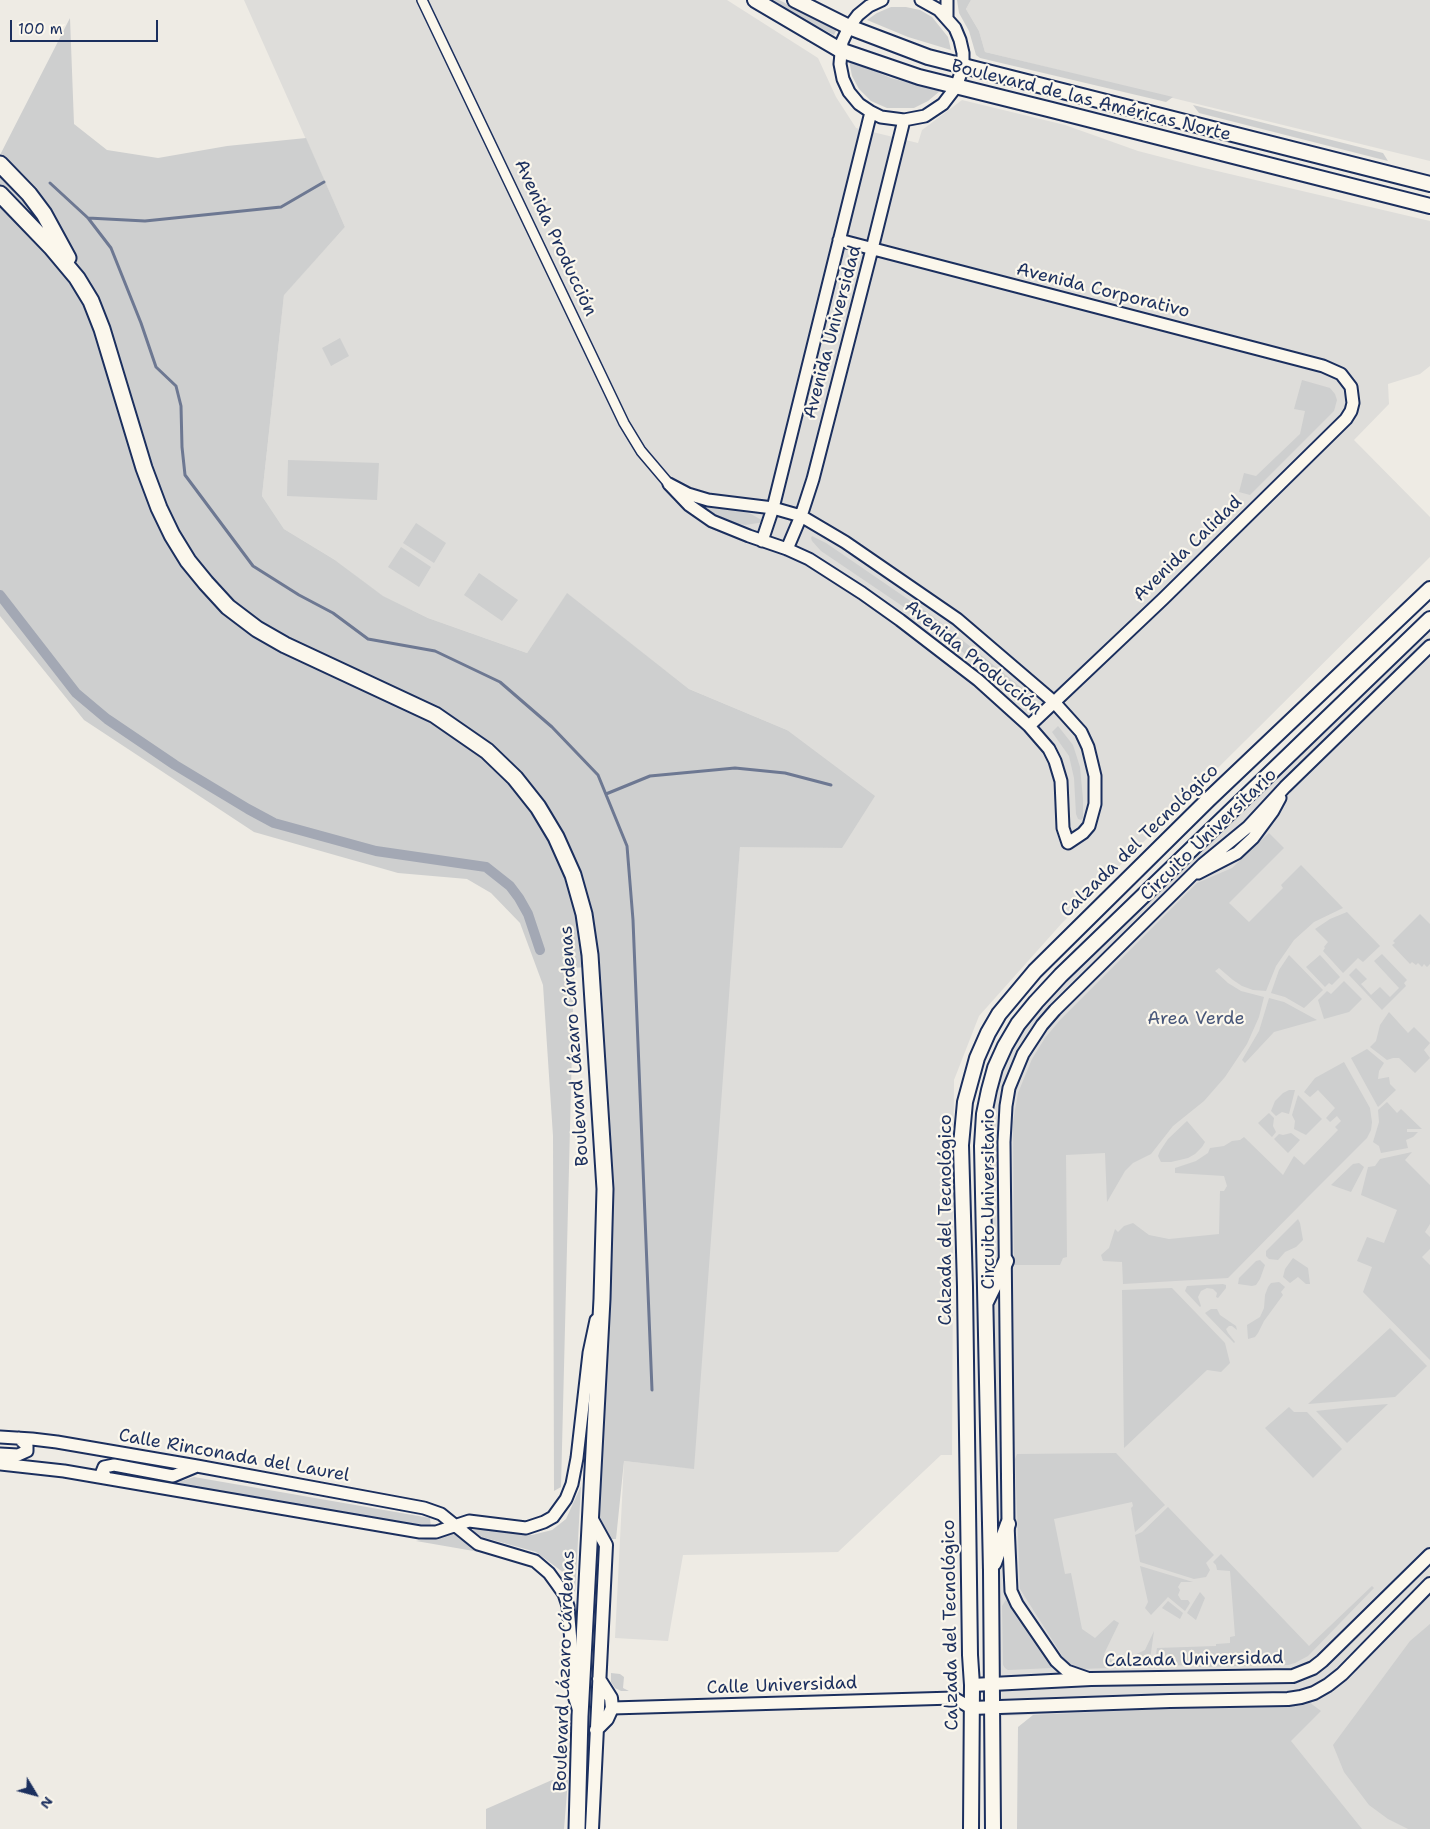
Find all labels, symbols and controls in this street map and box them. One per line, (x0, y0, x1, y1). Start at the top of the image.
scale bar (12, 10, 160, 42)
text: 100 m (18, 19, 63, 39)
street label: Boulevard de las Américas Norte (949, 56, 1233, 146)
street label: Avenida Producción (509, 156, 601, 320)
street label: Avenida Universidad (799, 243, 867, 421)
street label: Avenida Corporativo (1014, 259, 1192, 323)
street label: Avenida Calidad (1129, 492, 1247, 606)
street label: Avenida Producción (900, 596, 1046, 720)
street label: Calzada del Tecnológico (1057, 760, 1223, 922)
street label: Circuito Universitario (1136, 764, 1282, 906)
street label: Boulevard Lázaro Cárdenas (556, 925, 594, 1167)
park label: Area Verde (1147, 1008, 1245, 1030)
street label: Circuito Universitario (978, 1108, 1000, 1290)
street label: Calzada del Tecnológico (935, 1114, 957, 1326)
street label: Calle Rinconada del Laurel (117, 1425, 351, 1487)
street label: Calzada del Tecnológico (938, 1519, 964, 1731)
street label: Boulevard Lázaro Cárdenas (550, 1550, 580, 1792)
street label: Calzada Universidad (1104, 1648, 1284, 1672)
street label: Calle Universidad (706, 1673, 858, 1699)
north arrow (10, 1769, 60, 1819)
text: N (36, 1793, 58, 1813)

